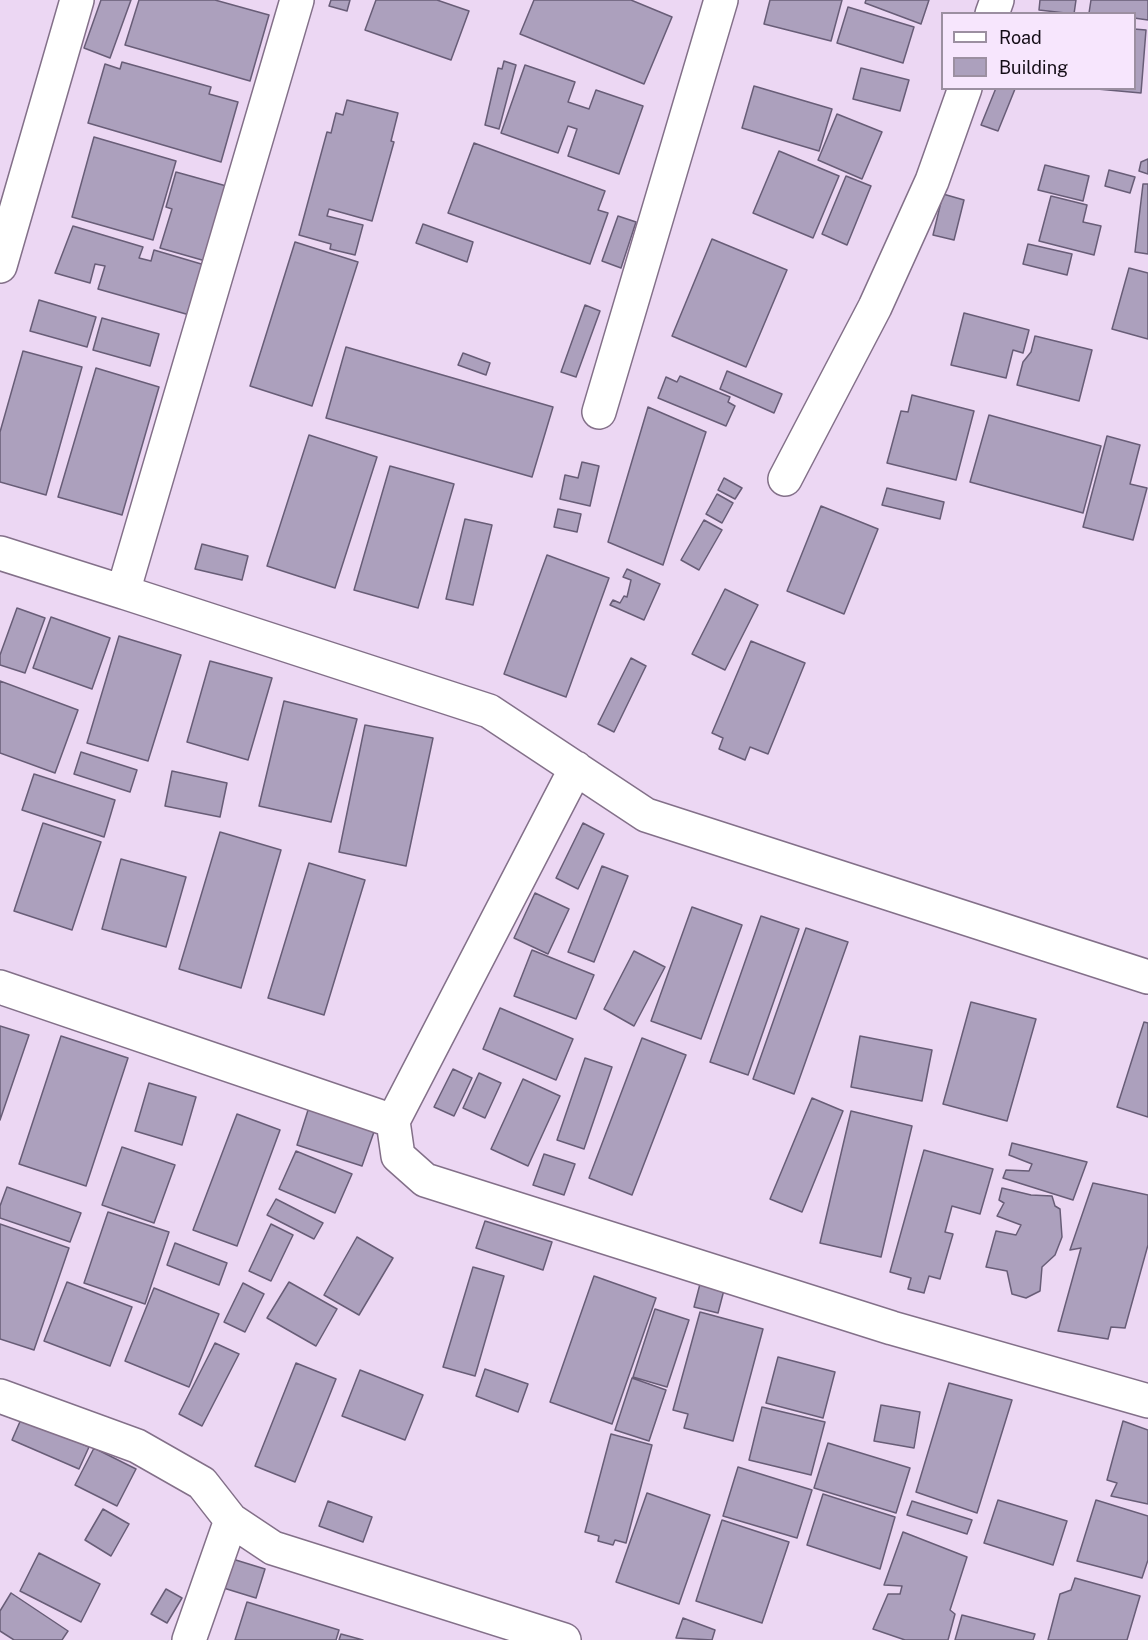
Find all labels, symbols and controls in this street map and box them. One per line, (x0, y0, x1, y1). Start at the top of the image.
legend (941, 12, 1136, 90)
text: Road (999, 27, 1042, 48)
text: Building (999, 57, 1068, 78)

